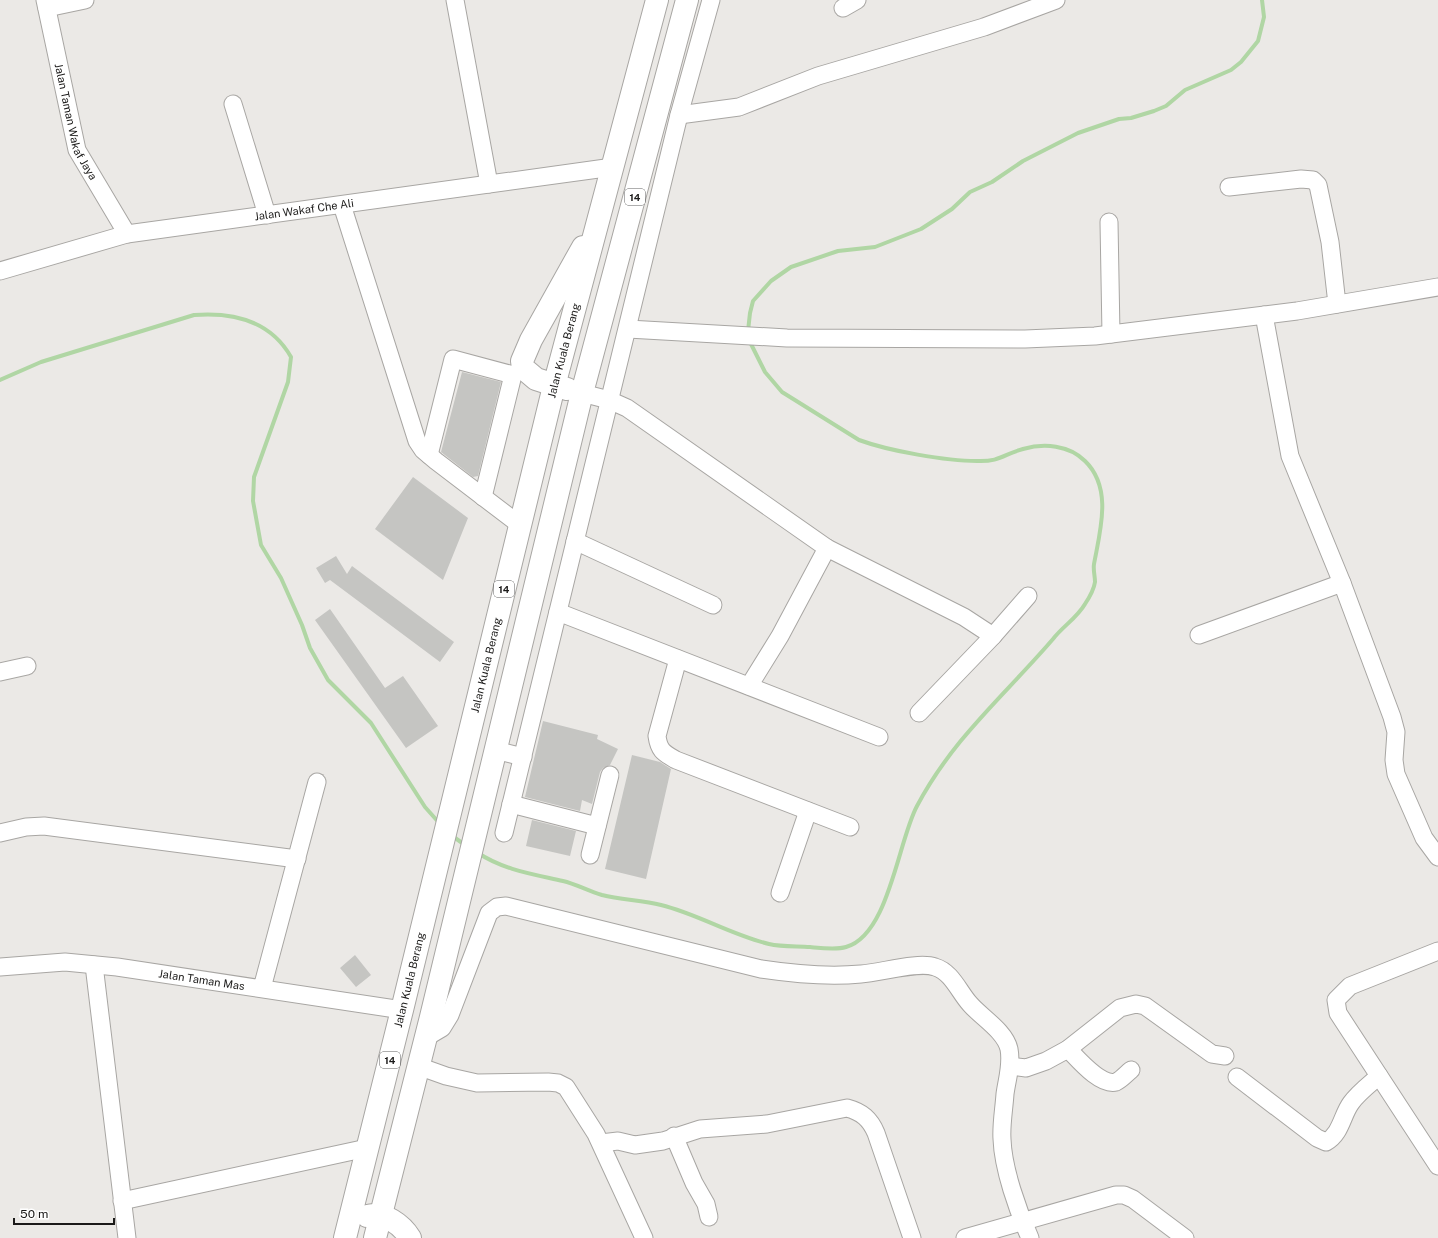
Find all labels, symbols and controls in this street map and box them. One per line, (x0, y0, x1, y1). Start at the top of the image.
street label: Jalan Taman Wakaf Jaya (53, 62, 99, 182)
road number: 14 (625, 189, 645, 205)
street label: Jalan Wakaf Che Ali (254, 197, 355, 222)
street label: Jalan Kuala Berang (545, 302, 582, 399)
road number: 14 (494, 581, 514, 597)
street label: Jalan Kuala Berang (469, 616, 503, 714)
street label: Jalan Kuala Berang (392, 931, 427, 1029)
street label: Jalan Taman Mas (158, 967, 246, 992)
road number: 14 (380, 1052, 400, 1068)
scale bar (14, 1200, 114, 1226)
text: 50 m (20, 1207, 48, 1221)

